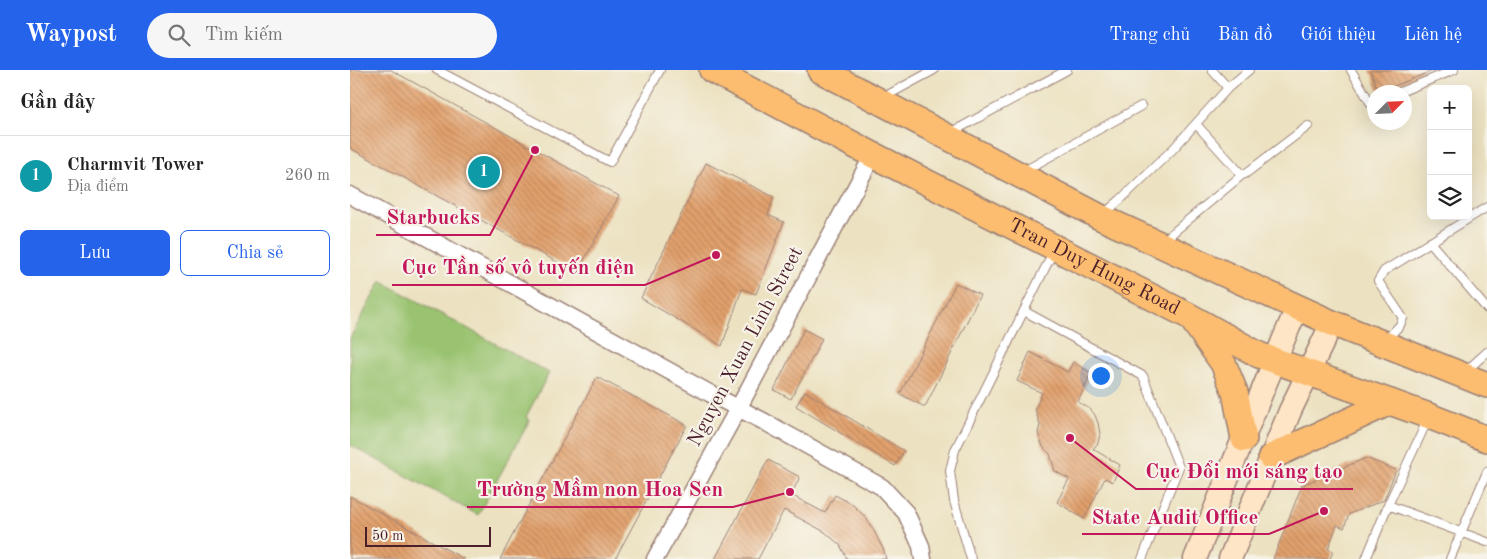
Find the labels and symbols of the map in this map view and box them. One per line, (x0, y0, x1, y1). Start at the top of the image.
north arrow (1367, 85, 1412, 130)
pin: 1 (468, 153, 500, 191)
callout: Starbucks (376, 199, 490, 235)
text: Starbucks (386, 208, 480, 229)
street label: Tran Duy Hung Road (1005, 216, 1183, 320)
street label: Nguyen Xuan Linh Street (685, 244, 807, 450)
callout: Cục Tần số vô tuyến điện (392, 249, 645, 285)
text: Cục Tần số vô tuyến điện (402, 255, 634, 279)
your location (1088, 363, 1114, 389)
callout: Cục Đổi mới sáng tạo (1136, 453, 1353, 489)
text: Cục Đổi mới sáng tạo (1145, 460, 1343, 483)
callout: Trường Mầm non Hoa Sen (467, 471, 733, 507)
text: Trường Mầm non Hoa Sen (477, 477, 723, 501)
callout: State Audit Office (1082, 498, 1269, 534)
text: State Audit Office (1091, 508, 1259, 529)
scale bar (365, 524, 491, 547)

